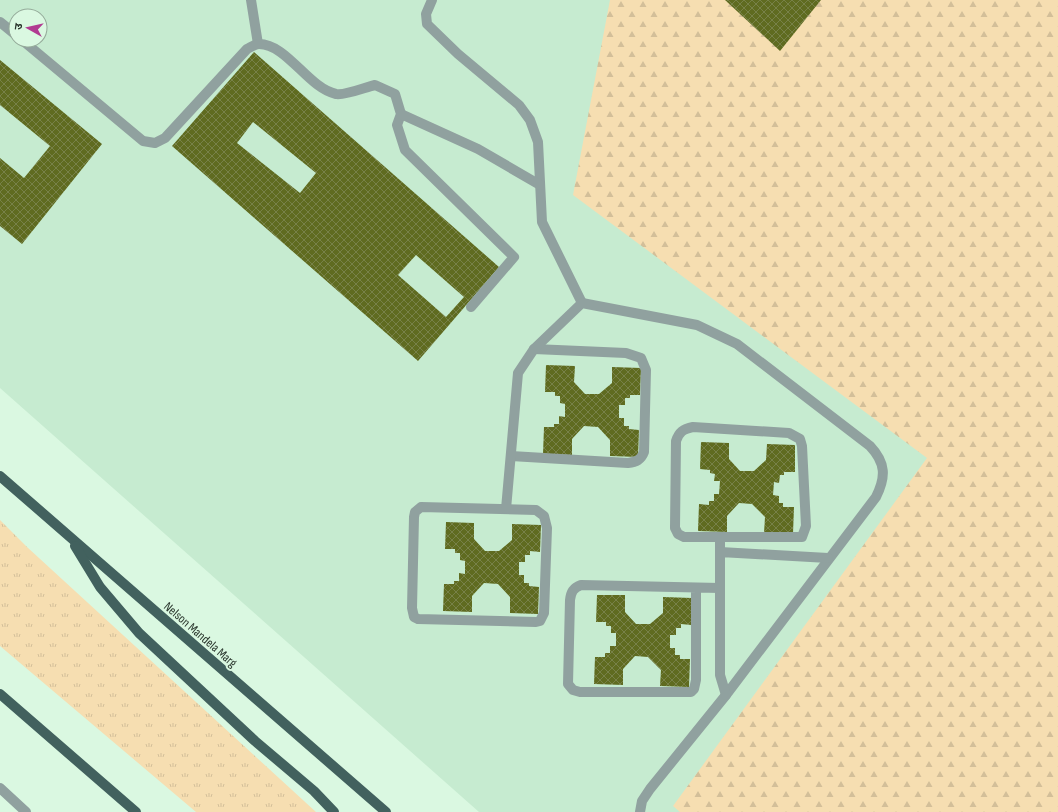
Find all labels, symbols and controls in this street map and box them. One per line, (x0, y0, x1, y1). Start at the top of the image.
north arrow (8, 8, 48, 48)
text: उ (12, 22, 26, 31)
street label: Nelson Mandela Marg (160, 599, 240, 671)

